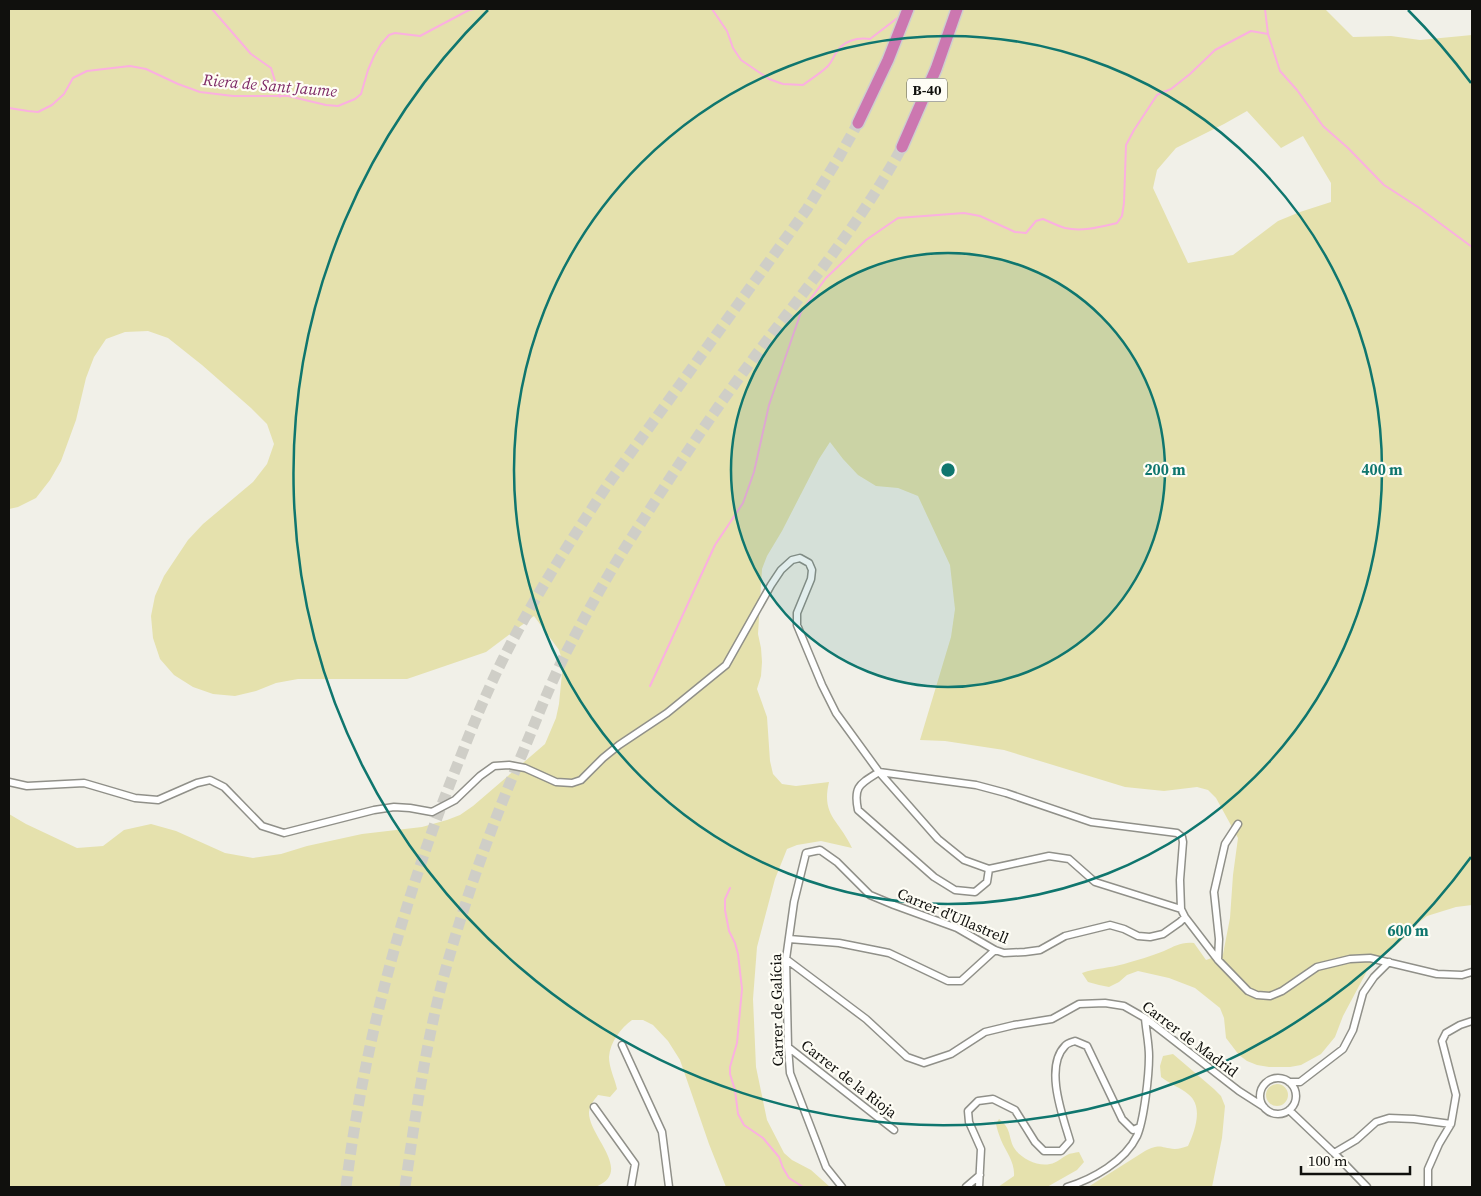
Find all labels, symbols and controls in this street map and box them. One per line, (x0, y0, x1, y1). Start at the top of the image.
water label: Riera de Sant Jaume (201, 68, 338, 102)
road number: B-40 (907, 78, 947, 102)
text: 200 m (1144, 459, 1186, 480)
text: 400 m (1361, 459, 1403, 480)
centre of rings (939, 461, 957, 479)
street label: Carrer d'Ullastrell (894, 883, 1013, 949)
text: 600 m (1387, 920, 1429, 941)
street label: Carrer de Galícia (765, 953, 788, 1067)
street label: Carrer de Madrid (1138, 995, 1243, 1082)
street label: Carrer de la Rioja (797, 1034, 902, 1123)
scale bar (1301, 1144, 1410, 1176)
text: 100 m (1308, 1150, 1348, 1171)

